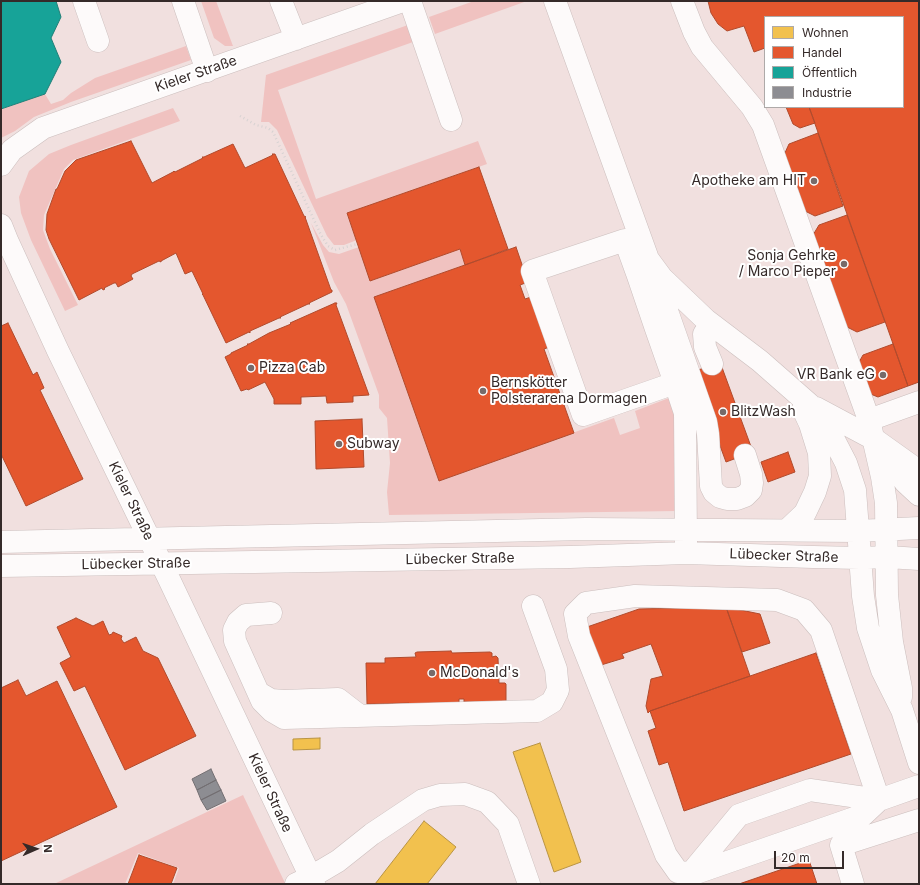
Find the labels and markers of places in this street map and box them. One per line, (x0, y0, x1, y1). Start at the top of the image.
place label: Apotheke am HIT (692, 173, 806, 189)
marker: Apotheke am HIT (809, 176, 819, 186)
place label: Sonja Gehrke / Marco Pieper (739, 248, 836, 280)
marker: Sonja Gehrke / Marco Pieper (839, 259, 849, 269)
place label: Pizza Cab (259, 360, 325, 376)
marker: Pizza Cab (246, 363, 256, 373)
place label: VR Bank eG (797, 367, 875, 383)
marker: VR Bank eG (878, 370, 888, 380)
place label: Bernskötter Polsterarena Dormagen (491, 375, 647, 408)
marker: Bernskötter Polsterarena Dormagen (478, 386, 488, 396)
place label: BlitzWash (731, 404, 796, 420)
marker: BlitzWash (718, 407, 728, 417)
place label: Subway (347, 436, 400, 452)
marker: Subway (334, 439, 344, 449)
place label: McDonald's (440, 665, 519, 681)
marker: McDonald's (427, 668, 437, 678)

